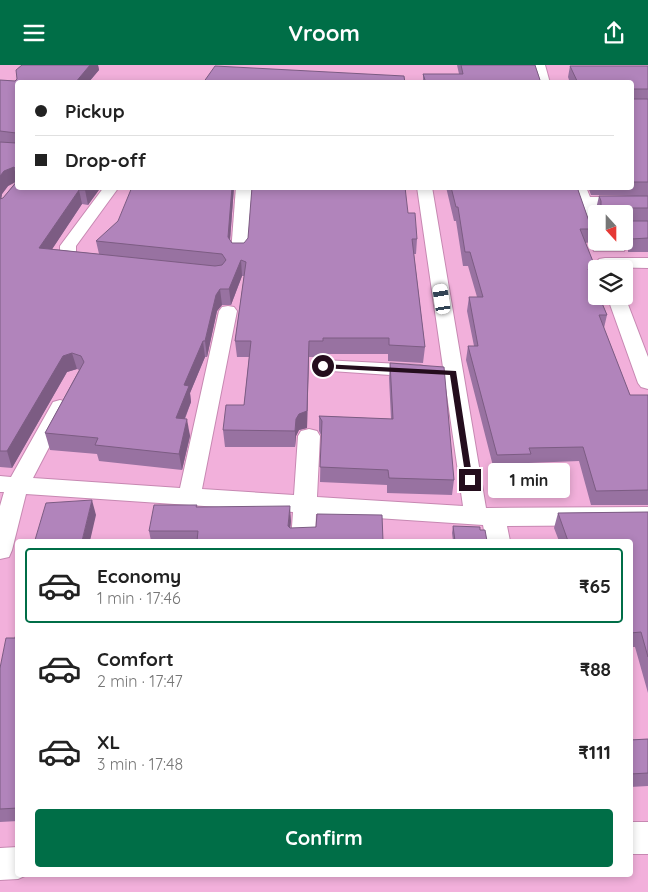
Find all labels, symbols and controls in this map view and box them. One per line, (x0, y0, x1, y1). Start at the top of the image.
icon: menu (20, 19, 48, 47)
text: Vroom (288, 19, 360, 47)
icon: share (600, 19, 628, 47)
text: Pickup (65, 99, 125, 123)
text: Drop-off (65, 148, 146, 172)
north arrow (588, 205, 632, 250)
map controls (588, 205, 633, 305)
button: layers (588, 260, 633, 305)
car (432, 283, 451, 315)
route start (312, 355, 334, 377)
callout: 1 min (488, 463, 570, 497)
route end (459, 469, 481, 491)
text: 1 min (510, 470, 548, 490)
icon: car (37, 563, 82, 608)
text: Economy (97, 564, 181, 588)
text: ₹65 (579, 574, 611, 598)
text: 1 min · 17:46 (97, 588, 181, 608)
icon: car (37, 646, 82, 691)
text: Comfort (97, 647, 174, 671)
text: ₹88 (580, 657, 611, 681)
text: 2 min · 17:47 (97, 671, 183, 691)
icon: car (37, 729, 82, 774)
text: XL (97, 730, 120, 754)
text: ₹111 (578, 740, 611, 764)
text: 3 min · 17:48 (97, 754, 183, 774)
button: Confirm (35, 809, 613, 867)

